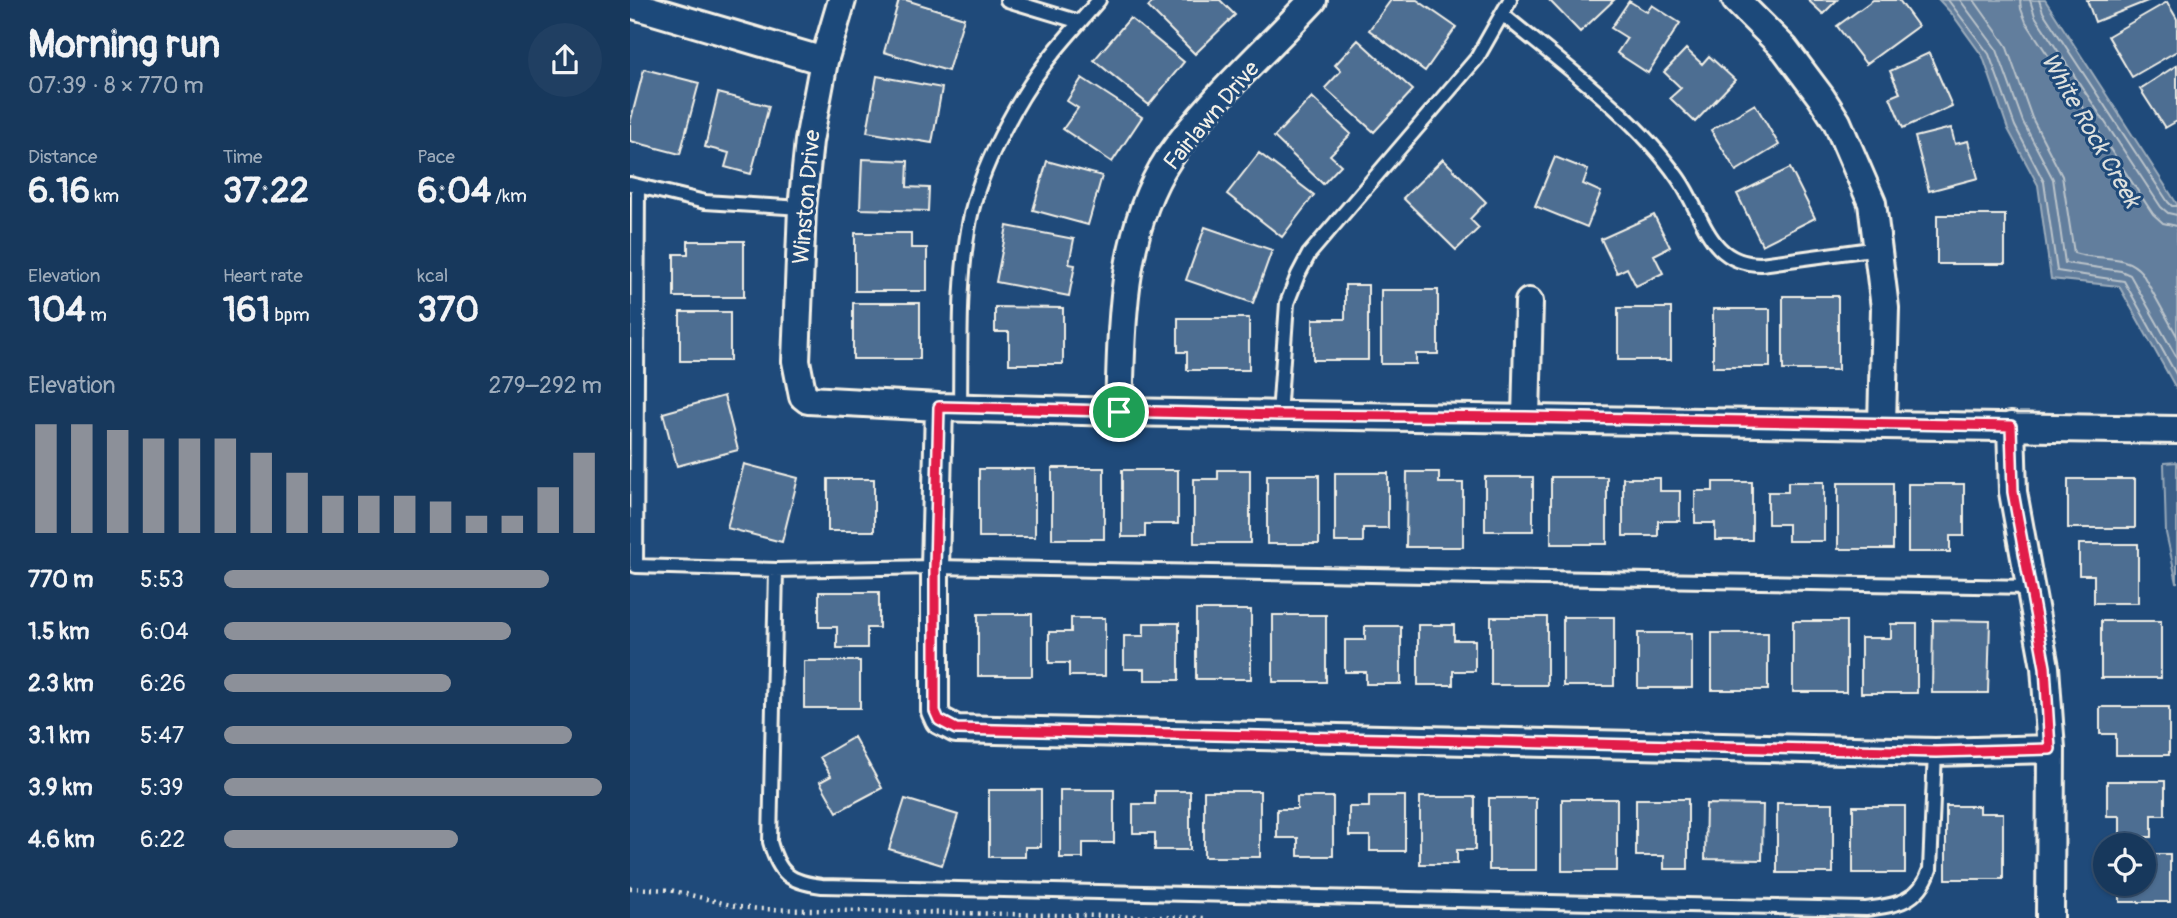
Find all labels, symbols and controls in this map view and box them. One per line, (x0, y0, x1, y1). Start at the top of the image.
text: Morning run (28, 21, 220, 69)
button: share (528, 23, 602, 97)
water label: White Rock Creek (2035, 48, 2148, 214)
street label: Fairlawn Drive (1157, 54, 1266, 176)
text: 07:39 · 8 × 770 m (28, 71, 204, 100)
street label: Winston Drive (786, 128, 827, 265)
text: Distance (28, 145, 97, 169)
text: Time (223, 145, 262, 169)
text: Pace (417, 145, 455, 169)
text: 6.16 (28, 169, 90, 213)
text: 37:22 (223, 169, 309, 213)
text: 6:04 (417, 169, 491, 213)
text: km (90, 184, 119, 208)
text: /km (491, 184, 527, 208)
text: Elevation (28, 264, 100, 288)
text: Heart rate (223, 264, 303, 288)
text: kcal (417, 264, 448, 288)
text: 104 (28, 288, 86, 332)
text: 161 (223, 288, 270, 332)
text: 370 (417, 288, 479, 332)
text: m (86, 303, 107, 327)
text: bpm (270, 303, 310, 327)
text: Elevation (28, 371, 116, 400)
text: 279–292 m (489, 371, 602, 400)
pin (1089, 382, 1149, 442)
icon: arrive (1100, 393, 1138, 431)
text: 770 m (28, 565, 93, 594)
text: 5:53 (140, 565, 184, 594)
text: 1.5 km (28, 617, 90, 646)
text: 6:04 (140, 617, 189, 646)
text: 2.3 km (28, 669, 94, 698)
text: 6:26 (140, 669, 186, 698)
text: 3.1 km (28, 721, 90, 750)
text: 5:47 (140, 721, 184, 750)
text: 3.9 km (28, 773, 93, 802)
text: 5:39 (140, 773, 183, 802)
text: 4.6 km (28, 825, 95, 854)
text: 6:22 (140, 825, 185, 854)
map controls (2093, 833, 2156, 896)
button: locate (2093, 833, 2156, 896)

